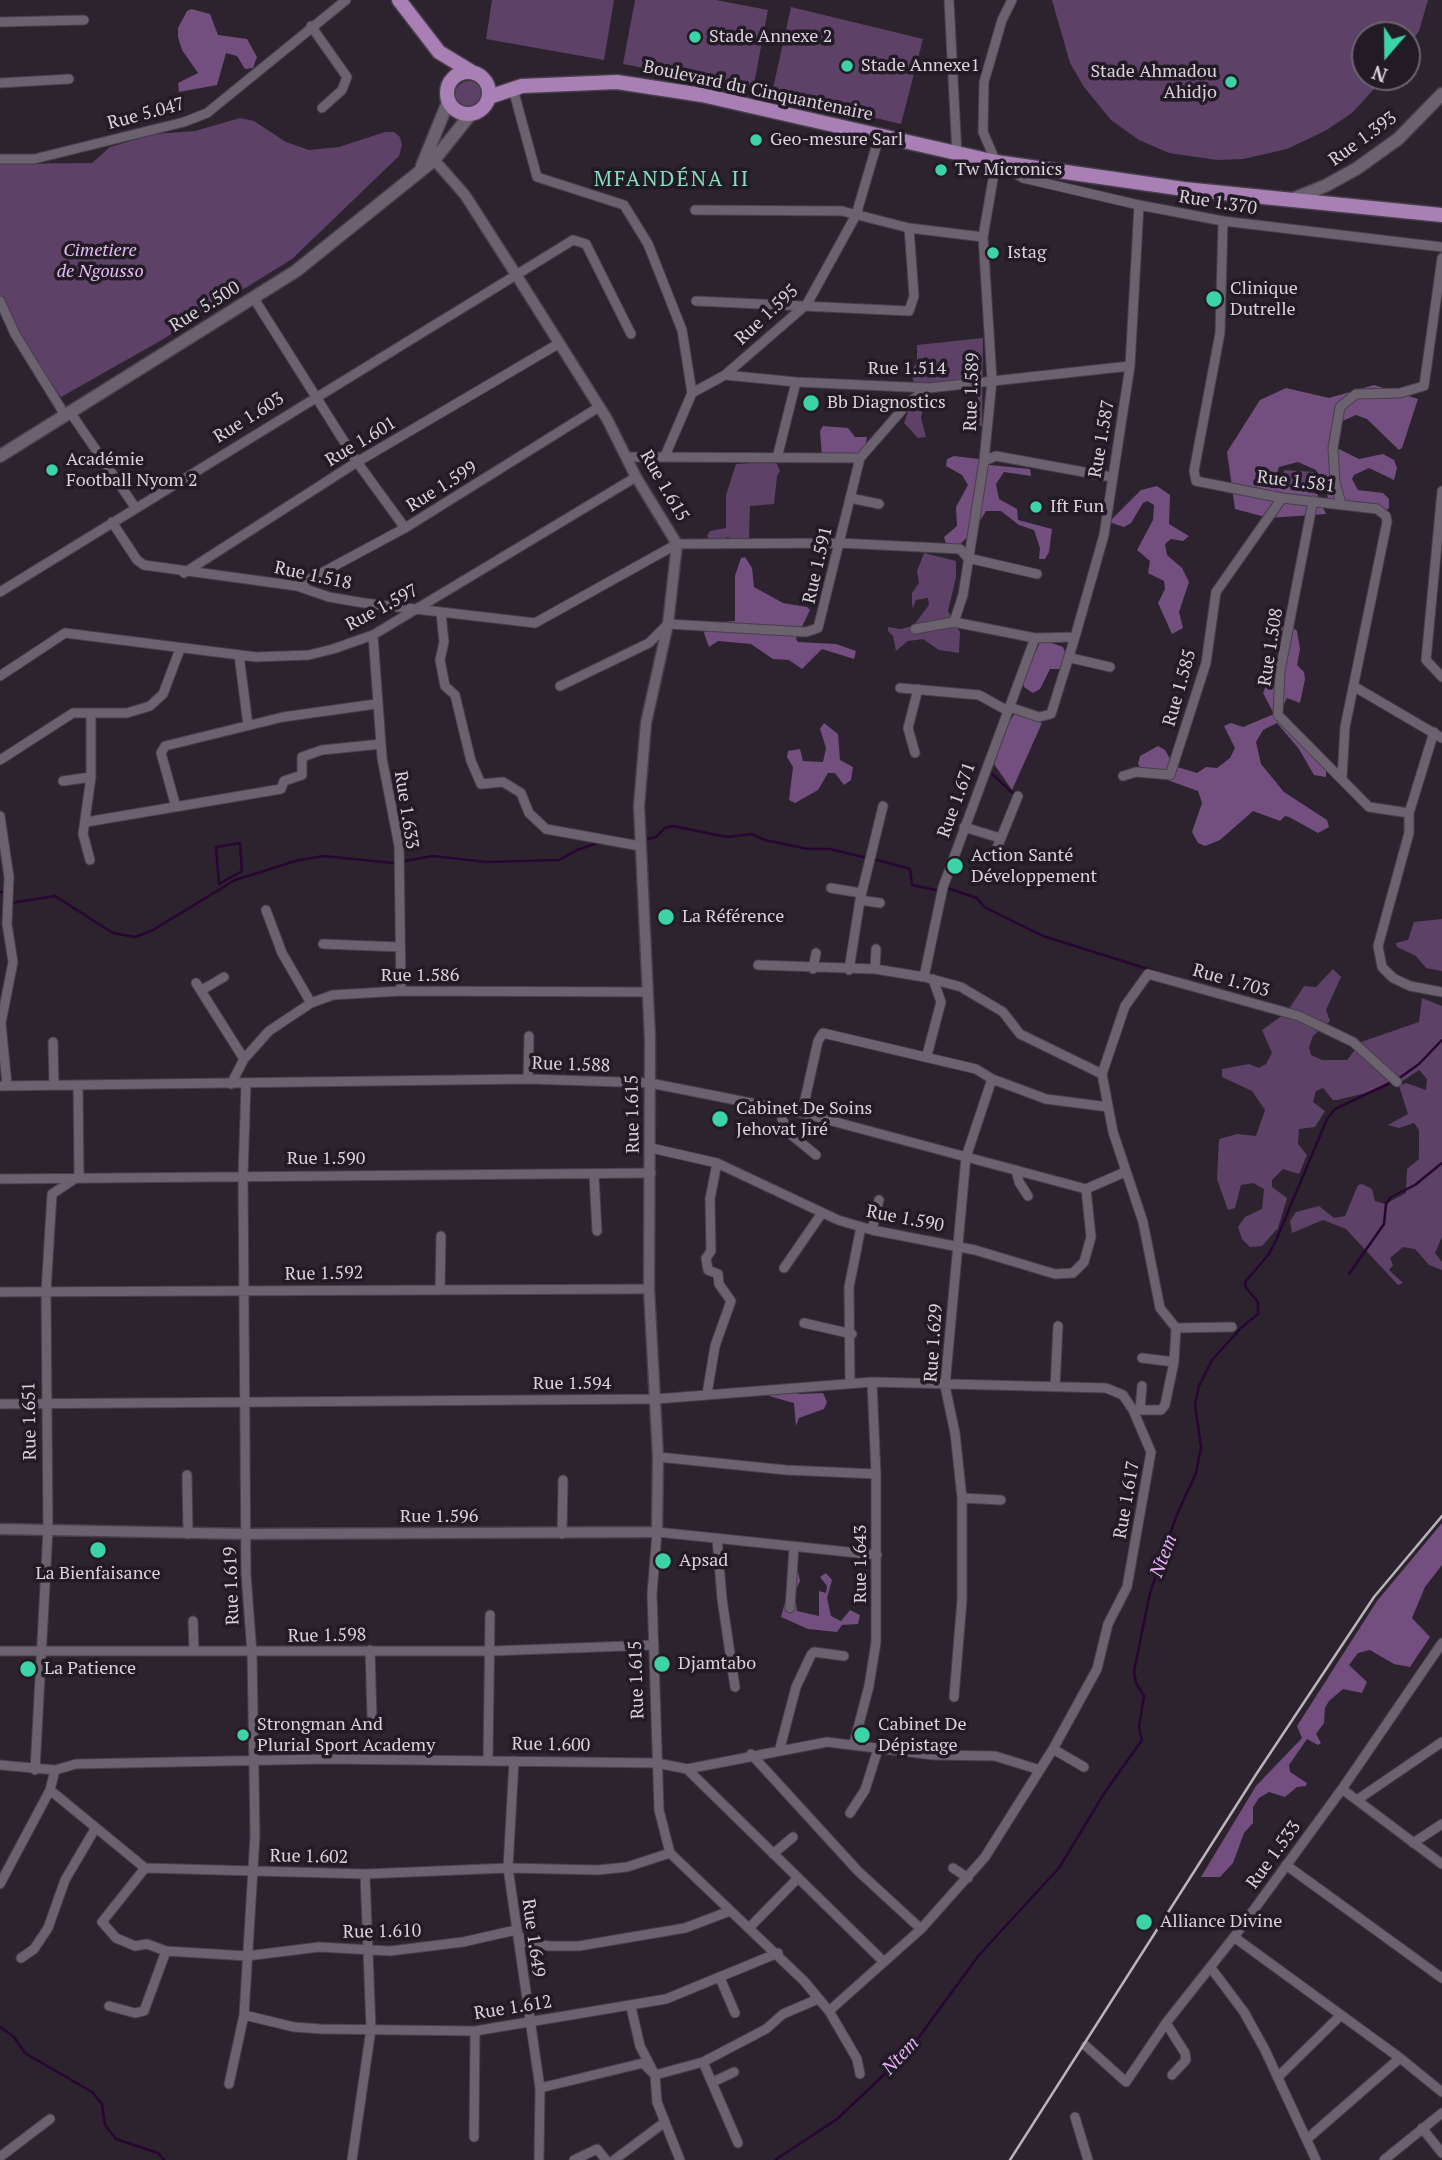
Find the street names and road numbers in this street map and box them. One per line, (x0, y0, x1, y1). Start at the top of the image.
street label: Boulevard du Cinquantenaire (641, 56, 875, 126)
street label: Rue 5.047 (105, 93, 187, 135)
street label: Rue 1.393 (1325, 107, 1401, 171)
street label: Rue 1.370 (1177, 186, 1259, 220)
street label: Rue 5.500 (166, 277, 244, 337)
street label: Rue 1.595 (731, 280, 803, 350)
street label: Rue 1.589 (960, 352, 984, 432)
street label: Rue 1.514 (868, 358, 946, 380)
street label: Rue 1.603 (210, 388, 288, 448)
street label: Rue 1.587 (1085, 398, 1119, 480)
street label: Rue 1.601 (322, 412, 400, 472)
street label: Rue 1.615 (635, 447, 693, 525)
street label: Rue 1.599 (403, 457, 481, 517)
street label: Rue 1.581 (1256, 466, 1336, 498)
street label: Rue 1.591 (799, 524, 837, 606)
street label: Rue 1.518 (272, 557, 354, 595)
street label: Rue 1.597 (342, 580, 422, 636)
street label: Rue 1.508 (1254, 606, 1288, 688)
street label: Rue 1.585 (1159, 647, 1201, 729)
street label: Rue 1.671 (933, 759, 981, 841)
street label: Rue 1.633 (389, 769, 423, 851)
street label: Rue 1.703 (1190, 960, 1272, 1002)
street label: Rue 1.586 (381, 965, 459, 987)
street label: Rue 1.588 (531, 1053, 611, 1077)
street label: Rue 1.615 (622, 1075, 644, 1153)
street label: Rue 1.590 (287, 1148, 365, 1170)
street label: Rue 1.590 (864, 1201, 946, 1237)
street label: Rue 1.592 (285, 1263, 363, 1285)
street label: Rue 1.629 (920, 1303, 948, 1383)
street label: Rue 1.594 (533, 1373, 611, 1395)
street label: Rue 1.651 (19, 1382, 41, 1460)
street label: Rue 1.617 (1110, 1459, 1144, 1541)
street label: Rue 1.596 (400, 1506, 478, 1528)
street label: Rue 1.643 (850, 1525, 872, 1603)
street label: Rue 1.619 (220, 1546, 244, 1626)
street label: Rue 1.598 (288, 1625, 366, 1647)
street label: Rue 1.615 (625, 1640, 649, 1720)
street label: Rue 1.600 (512, 1734, 590, 1756)
street label: Rue 1.533 (1242, 1817, 1306, 1893)
street label: Rue 1.602 (270, 1846, 348, 1868)
street label: Rue 1.649 (517, 1898, 549, 1978)
street label: Rue 1.610 (343, 1921, 421, 1943)
street label: Rue 1.612 (472, 1991, 554, 2025)

